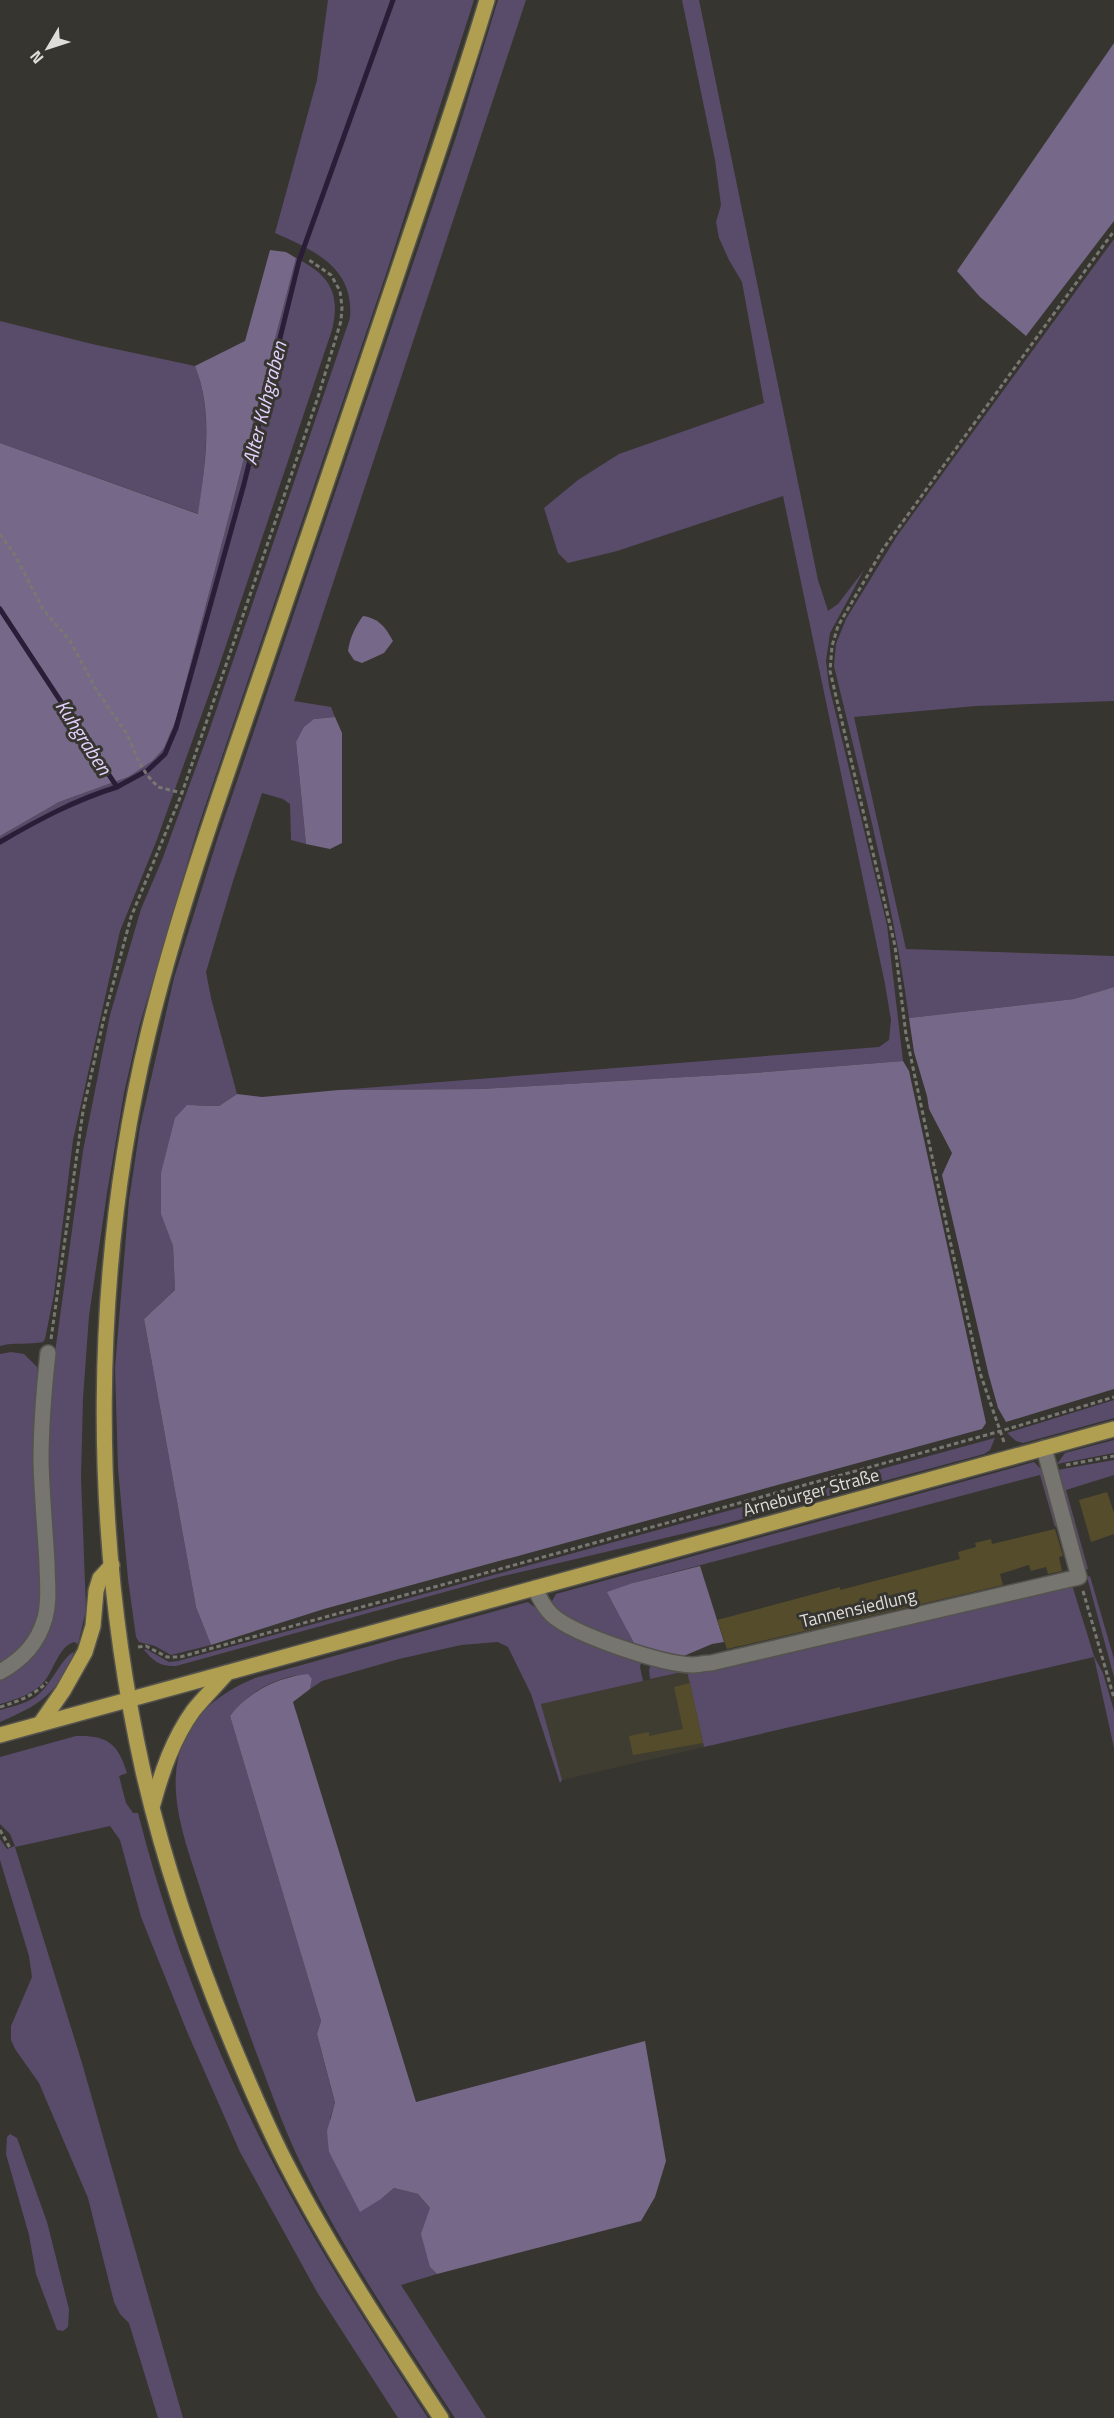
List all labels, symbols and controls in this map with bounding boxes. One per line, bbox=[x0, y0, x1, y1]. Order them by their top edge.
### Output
north arrow bbox=[18, 18, 78, 78]
text: N bbox=[24, 46, 49, 69]
water label: Alter Kuhgraben bbox=[234, 337, 295, 468]
water label: Kuhgraben bbox=[48, 693, 121, 782]
street label: Arneburger Straße bbox=[740, 1461, 882, 1523]
street label: Tannensiedlung bbox=[797, 1582, 919, 1634]

